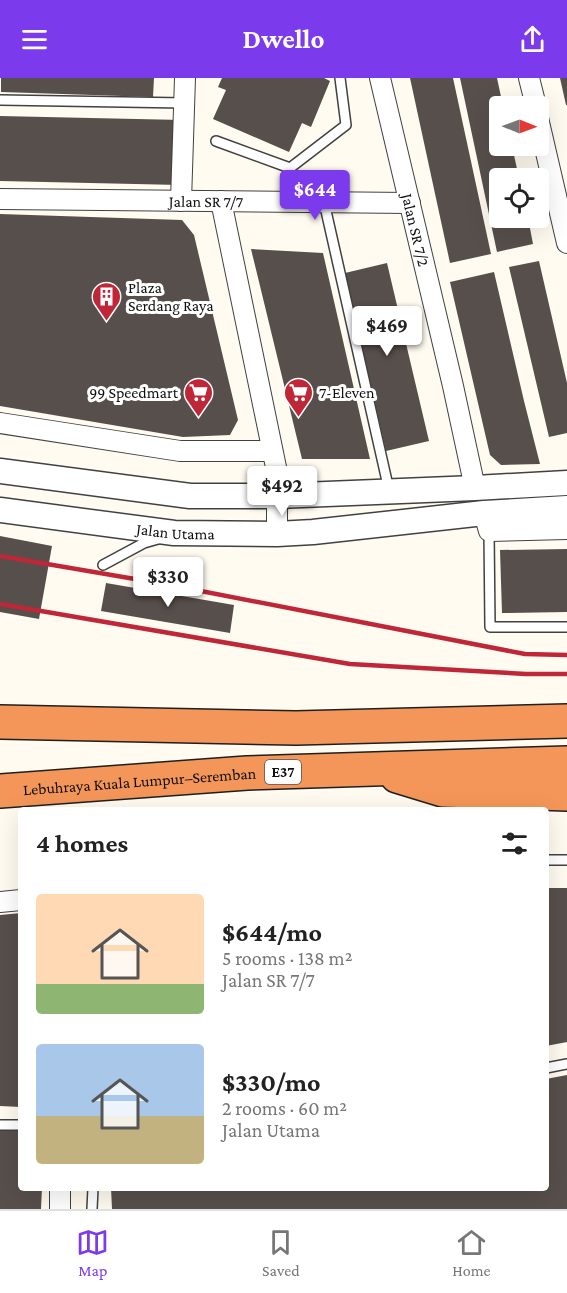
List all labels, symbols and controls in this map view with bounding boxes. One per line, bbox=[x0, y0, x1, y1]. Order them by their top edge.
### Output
icon: menu bbox=[18, 23, 51, 56]
icon: share bbox=[516, 23, 549, 56]
text: Dwello bbox=[243, 24, 324, 54]
north arrow bbox=[489, 96, 549, 156]
map controls bbox=[489, 96, 549, 228]
button: locate bbox=[489, 168, 549, 228]
pin: $644 bbox=[279, 170, 351, 221]
text: $644 bbox=[294, 178, 336, 200]
street label: Jalan SR 7/2 bbox=[397, 190, 432, 268]
street label: Jalan SR 7/7 bbox=[167, 193, 244, 211]
place label: Plaza Serdang Raya bbox=[128, 279, 214, 315]
building icon: Plaza Serdang Raya bbox=[91, 280, 123, 322]
pin: $469 bbox=[351, 306, 423, 357]
text: $469 bbox=[366, 314, 408, 336]
supermarket icon: 99 Speedmart bbox=[183, 376, 215, 418]
supermarket icon: 7-Eleven bbox=[282, 376, 314, 418]
place label: 99 Speedmart bbox=[89, 384, 179, 402]
place label: 7-Eleven bbox=[319, 384, 375, 401]
pin: $492 bbox=[246, 466, 318, 517]
text: $492 bbox=[261, 474, 303, 496]
street label: Jalan Utama bbox=[133, 520, 215, 542]
pin: $330 bbox=[132, 557, 204, 608]
text: $330 bbox=[147, 565, 189, 587]
road number: E37 bbox=[265, 760, 301, 784]
street label: Lebuhraya Kuala Lumpur–Seremban bbox=[23, 765, 257, 798]
icon: filters bbox=[498, 827, 531, 860]
text: 4 homes bbox=[36, 829, 128, 858]
icon: home bbox=[84, 918, 156, 990]
text: $644/mo bbox=[222, 918, 322, 947]
text: 5 rooms · 138 m² bbox=[222, 947, 352, 969]
text: Jalan SR 7/7 bbox=[222, 969, 315, 991]
icon: home bbox=[84, 1068, 156, 1140]
text: $330/mo bbox=[222, 1068, 321, 1097]
text: 2 rooms · 60 m² bbox=[222, 1097, 347, 1119]
text: Jalan Utama bbox=[222, 1119, 320, 1141]
tab: Map bbox=[76, 1226, 109, 1279]
tab: Saved bbox=[262, 1226, 300, 1279]
tab: Home bbox=[452, 1226, 491, 1279]

